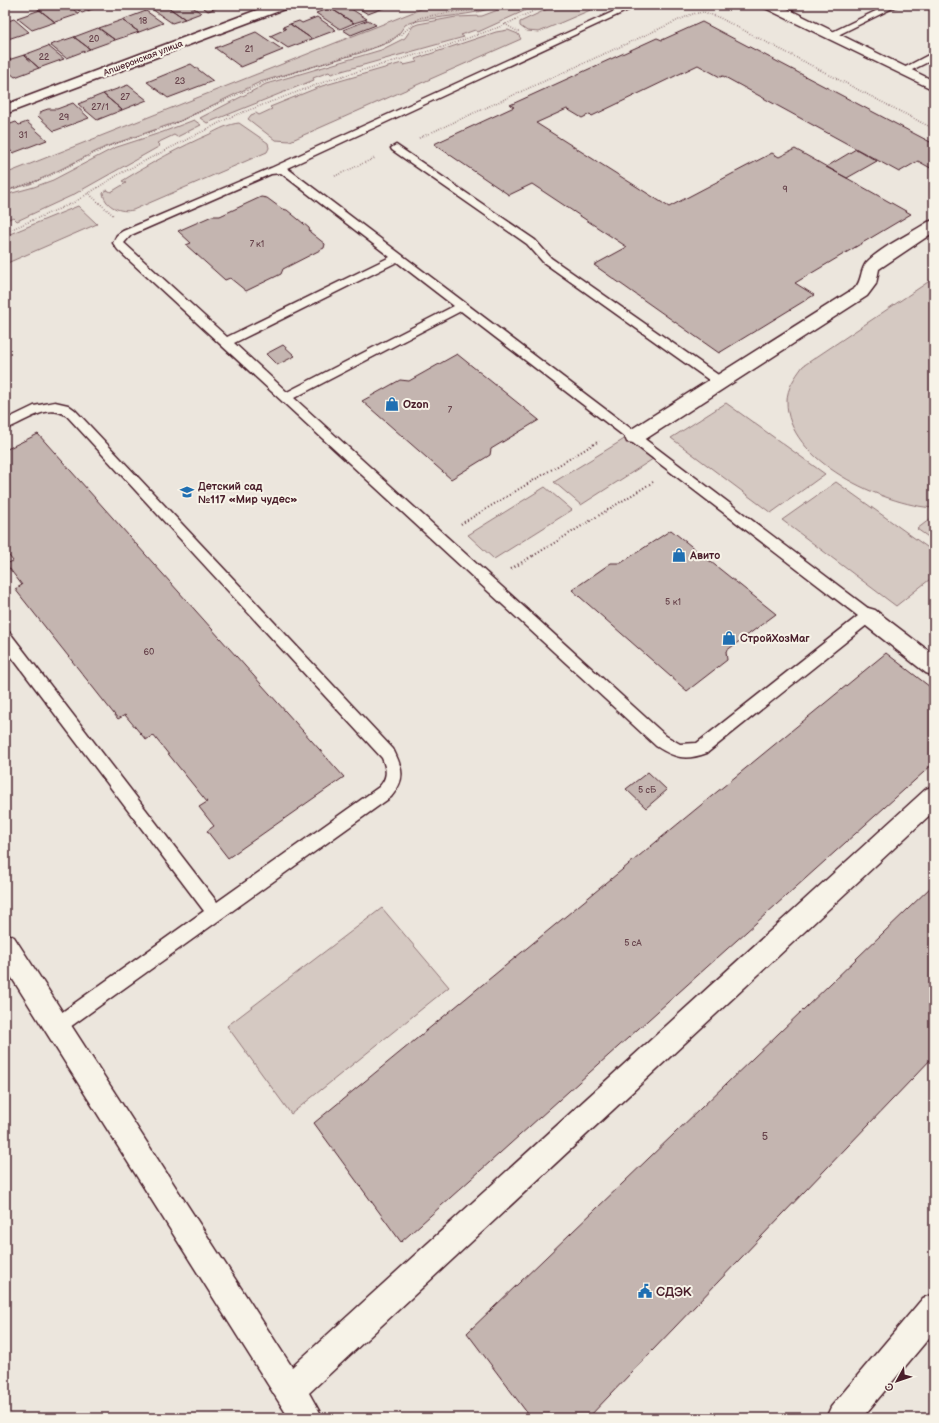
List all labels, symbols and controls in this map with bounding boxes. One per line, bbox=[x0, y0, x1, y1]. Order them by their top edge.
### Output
house number: 18 bbox=[139, 16, 147, 27]
house number: 20 bbox=[89, 34, 99, 45]
street label: Апшеронская улица bbox=[101, 38, 185, 79]
house number: 21 bbox=[245, 44, 253, 55]
house number: 22 bbox=[39, 52, 50, 63]
house number: 23 bbox=[175, 76, 186, 87]
house number: 27 bbox=[120, 92, 130, 103]
house number: 27/1 bbox=[91, 102, 109, 113]
house number: 29 bbox=[59, 112, 69, 123]
house number: 31 bbox=[18, 130, 28, 141]
house number: 9 bbox=[782, 184, 788, 195]
house number: 7 к1 bbox=[250, 239, 264, 250]
shop icon: Ozon bbox=[384, 396, 400, 412]
place label: Ozon bbox=[403, 398, 429, 411]
house number: 7 bbox=[448, 405, 453, 416]
place label: Детский сад №117 «Мир чудес» bbox=[198, 480, 298, 506]
school or university icon: Детский сад №117 «Мир чудес» bbox=[179, 484, 195, 500]
shop icon: Авито bbox=[671, 547, 687, 563]
place label: Авито bbox=[689, 549, 720, 562]
house number: 5 к1 bbox=[665, 597, 681, 608]
shop icon: СтройХозМаг bbox=[721, 630, 737, 646]
place label: СтройХозМаг bbox=[740, 632, 810, 645]
house number: 60 bbox=[144, 647, 154, 658]
house number: 5 сБ bbox=[638, 785, 657, 796]
house number: 5 сА bbox=[624, 938, 642, 949]
house number: 5 bbox=[762, 1130, 768, 1143]
public building icon: СДЭК bbox=[637, 1283, 653, 1299]
place label: СДЭК bbox=[656, 1284, 692, 1300]
north arrow bbox=[877, 1361, 917, 1401]
text: С bbox=[882, 1380, 897, 1394]

